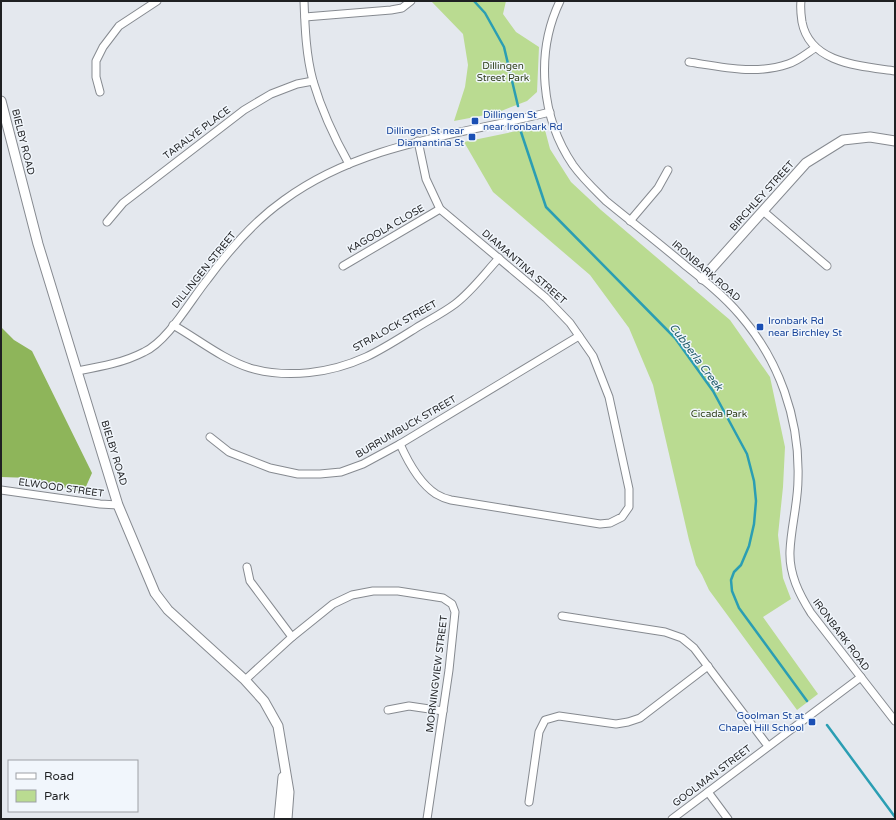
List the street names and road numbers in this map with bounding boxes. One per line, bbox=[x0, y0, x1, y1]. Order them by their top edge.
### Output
street label: TARALYE PLACE bbox=[161, 104, 233, 162]
street label: BIELBY ROAD bbox=[9, 108, 37, 176]
street label: BIRCHLEY STREET bbox=[727, 158, 797, 234]
street label: KAGOOLA CLOSE bbox=[345, 202, 427, 256]
street label: DIAMANTINA STREET bbox=[479, 227, 569, 307]
street label: DILLINGEN STREET bbox=[169, 229, 239, 311]
street label: IRONBARK ROAD bbox=[669, 238, 743, 304]
street label: STRALOCK STREET bbox=[351, 298, 439, 354]
street label: BURRUMBUCK STREET bbox=[353, 393, 459, 461]
street label: BIELBY ROAD bbox=[98, 419, 130, 487]
street label: ELWOOD STREET bbox=[18, 476, 104, 500]
street label: IRONBARK ROAD bbox=[810, 597, 872, 673]
street label: MORNINGVIEW STREET bbox=[424, 615, 450, 733]
street label: GOOLMAN STREET bbox=[670, 743, 754, 809]

